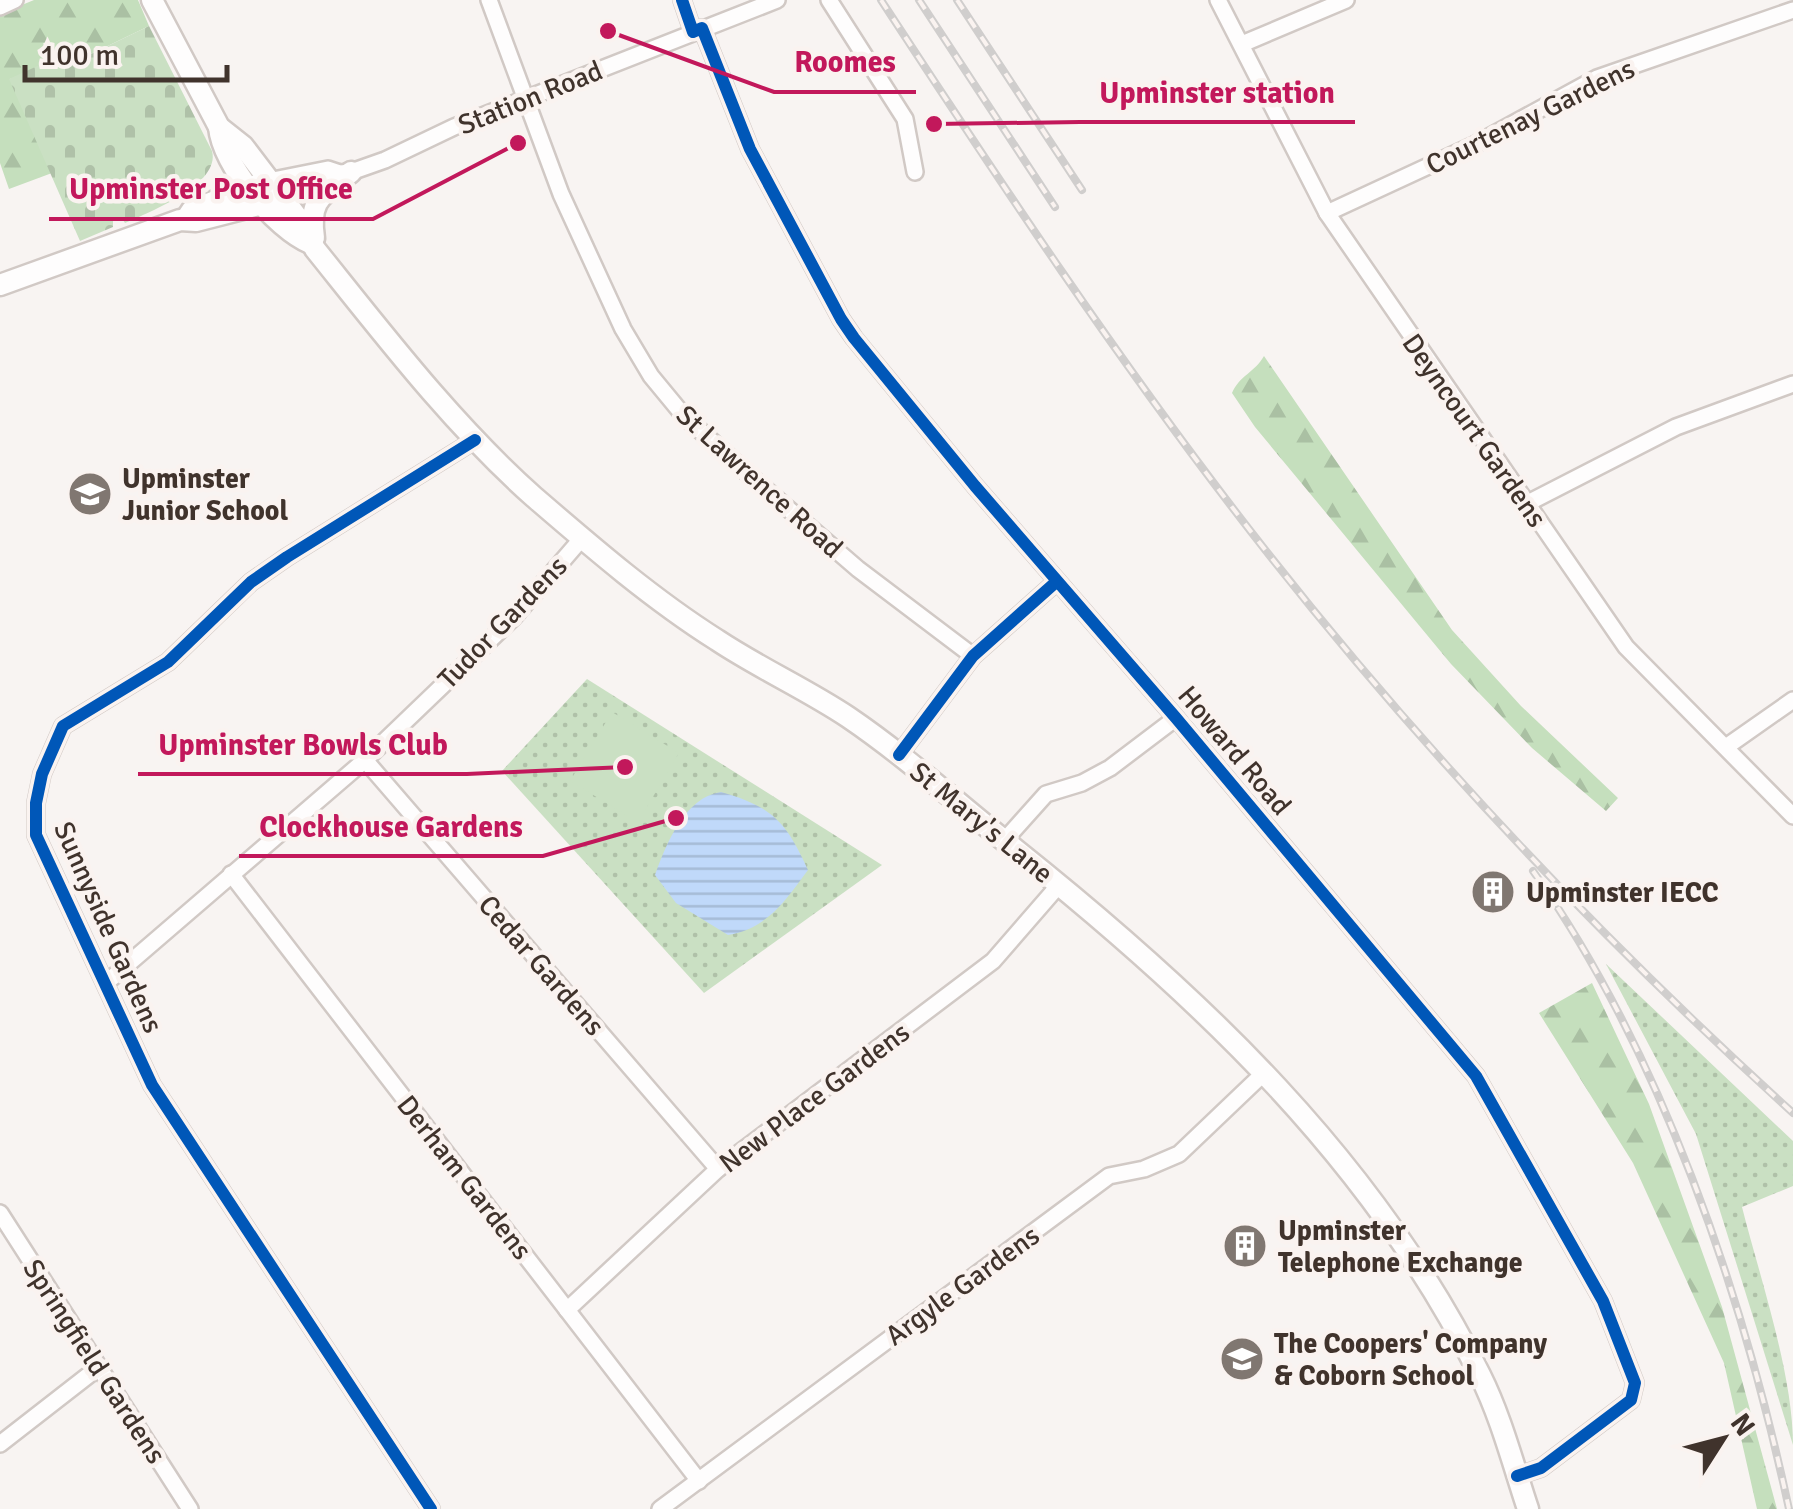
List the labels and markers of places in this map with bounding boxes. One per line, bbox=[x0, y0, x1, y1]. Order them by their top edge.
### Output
callout: Roomes bbox=[774, 32, 916, 92]
callout: Upminster station bbox=[1080, 62, 1355, 122]
callout: Upminster Post Office bbox=[49, 159, 373, 219]
place label: Upminster Junior School bbox=[122, 462, 288, 528]
school or university icon: Upminster Junior School bbox=[67, 471, 113, 517]
callout: Upminster Bowls Club bbox=[138, 714, 467, 774]
callout: Clockhouse Gardens bbox=[239, 796, 543, 856]
building icon: Upminster IECC bbox=[1470, 869, 1516, 915]
place label: Upminster IECC bbox=[1526, 876, 1719, 910]
place label: Upminster Telephone Exchange bbox=[1278, 1214, 1523, 1280]
building icon: Upminster Telephone Exchange bbox=[1222, 1223, 1268, 1269]
place label: The Coopers' Company & Coborn School bbox=[1274, 1327, 1547, 1393]
school or university icon: The Coopers' Company & Coborn School bbox=[1219, 1336, 1265, 1382]

